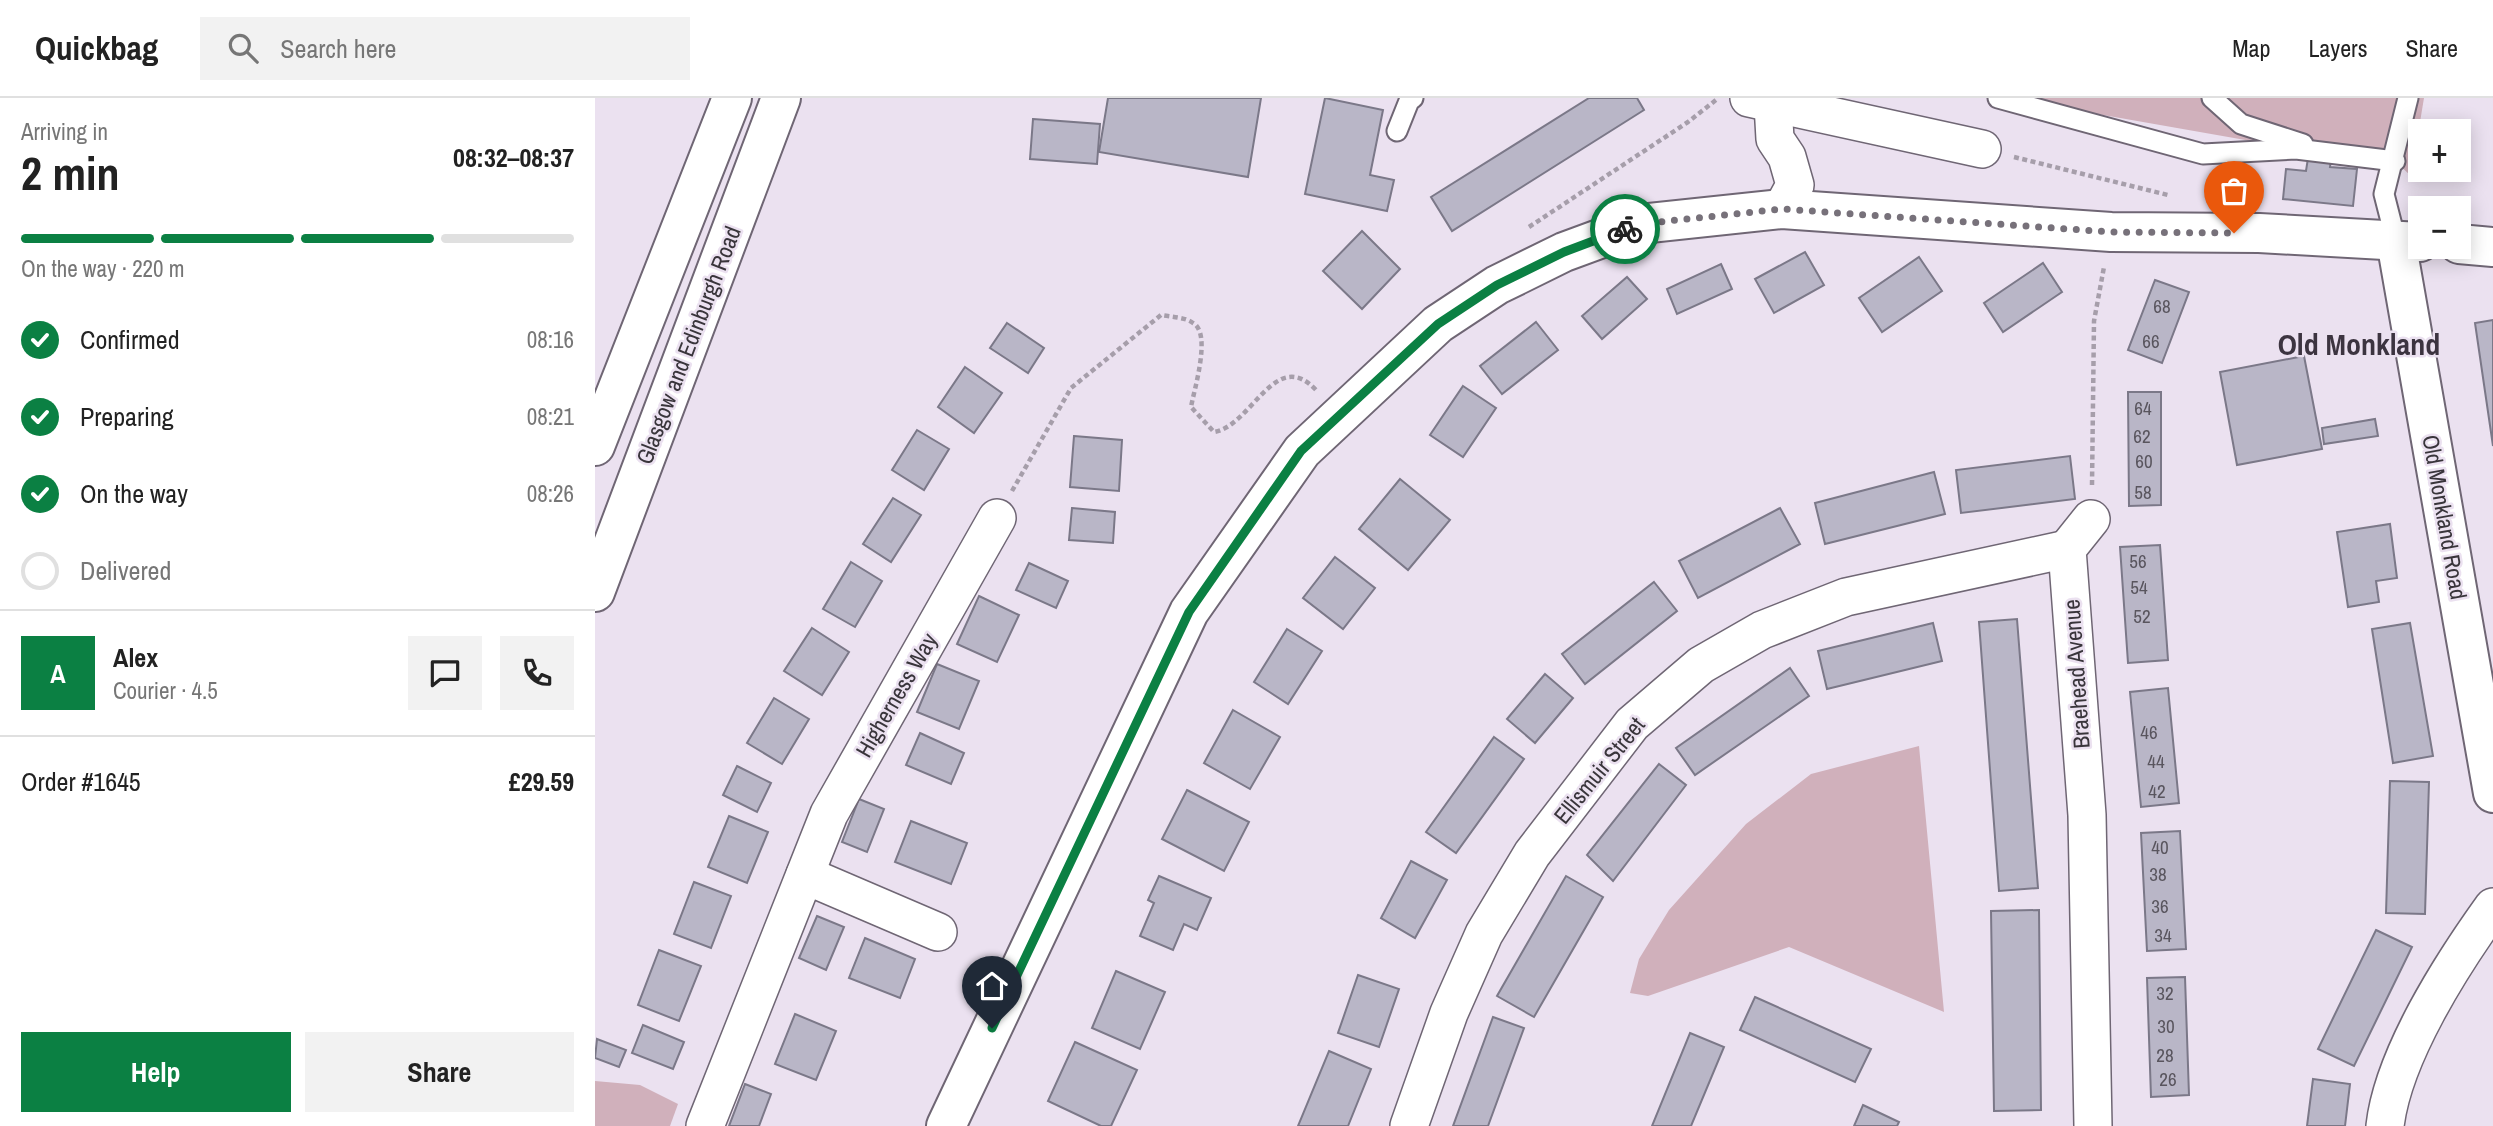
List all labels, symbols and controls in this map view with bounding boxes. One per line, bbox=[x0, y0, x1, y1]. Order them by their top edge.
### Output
search box bbox=[200, 17, 690, 80]
text: Quickbag bbox=[35, 26, 158, 70]
icon: search bbox=[224, 29, 262, 67]
text: Search here bbox=[280, 31, 396, 66]
text: Map bbox=[2232, 32, 2270, 64]
text: Layers bbox=[2308, 32, 2367, 64]
text: Share bbox=[2405, 32, 2458, 64]
text: Arriving in bbox=[21, 116, 108, 147]
map controls bbox=[2408, 119, 2471, 259]
button: + bbox=[2408, 119, 2471, 182]
text: 08:32–08:37 bbox=[453, 140, 574, 175]
text: 2 min bbox=[21, 142, 120, 204]
pin bbox=[2204, 161, 2264, 233]
icon: bag bbox=[2215, 172, 2253, 210]
courier bbox=[1590, 194, 1660, 264]
button: − bbox=[2408, 196, 2471, 259]
icon: bike bbox=[1606, 210, 1644, 248]
street label: Glasgow and Edinburgh Road bbox=[628, 221, 748, 469]
text: On the way · 220 m bbox=[21, 253, 185, 284]
house number: 68 bbox=[2153, 293, 2171, 319]
icon: check bbox=[21, 321, 59, 359]
text: Confirmed bbox=[80, 322, 180, 357]
text: 08:16 bbox=[527, 324, 574, 355]
district label: Old Monkland bbox=[2278, 324, 2440, 364]
house number: 66 bbox=[2142, 328, 2160, 354]
house number: 64 bbox=[2134, 395, 2152, 421]
icon: check bbox=[21, 398, 59, 436]
text: Preparing bbox=[80, 399, 174, 434]
text: 08:21 bbox=[527, 401, 574, 432]
house number: 62 bbox=[2133, 423, 2151, 449]
street label: Old Monkland Road bbox=[2415, 432, 2475, 602]
house number: 60 bbox=[2135, 448, 2153, 474]
icon: check bbox=[21, 475, 59, 513]
text: On the way bbox=[80, 476, 188, 511]
text: 08:26 bbox=[527, 478, 574, 509]
house number: 58 bbox=[2134, 479, 2152, 505]
house number: 56 bbox=[2129, 548, 2147, 574]
text: Delivered bbox=[80, 553, 171, 588]
house number: 54 bbox=[2130, 574, 2148, 600]
street label: Braehead Avenue bbox=[2055, 598, 2097, 750]
house number: 52 bbox=[2133, 603, 2151, 629]
street label: Higherness Way bbox=[848, 627, 944, 763]
button: chat bbox=[408, 636, 482, 710]
button: phone bbox=[500, 636, 574, 710]
text: Alex bbox=[113, 640, 158, 675]
text: A bbox=[50, 656, 66, 691]
text: Courier · 4.5 bbox=[113, 675, 218, 706]
street label: Ellismuir Street bbox=[1546, 710, 1652, 830]
house number: 46 bbox=[2140, 719, 2158, 745]
house number: 44 bbox=[2147, 748, 2165, 774]
text: Order #1645 bbox=[21, 764, 141, 799]
text: £29.59 bbox=[509, 764, 574, 799]
house number: 42 bbox=[2148, 778, 2166, 804]
house number: 40 bbox=[2151, 834, 2169, 860]
house number: 38 bbox=[2149, 861, 2167, 887]
house number: 36 bbox=[2151, 893, 2169, 919]
house number: 34 bbox=[2154, 922, 2172, 948]
pin bbox=[962, 956, 1022, 1028]
icon: home bbox=[973, 967, 1011, 1005]
house number: 32 bbox=[2156, 980, 2174, 1006]
house number: 30 bbox=[2157, 1013, 2175, 1039]
button: Help bbox=[21, 1032, 291, 1112]
button: Share bbox=[305, 1032, 574, 1112]
house number: 28 bbox=[2156, 1042, 2174, 1068]
house number: 26 bbox=[2159, 1066, 2177, 1092]

